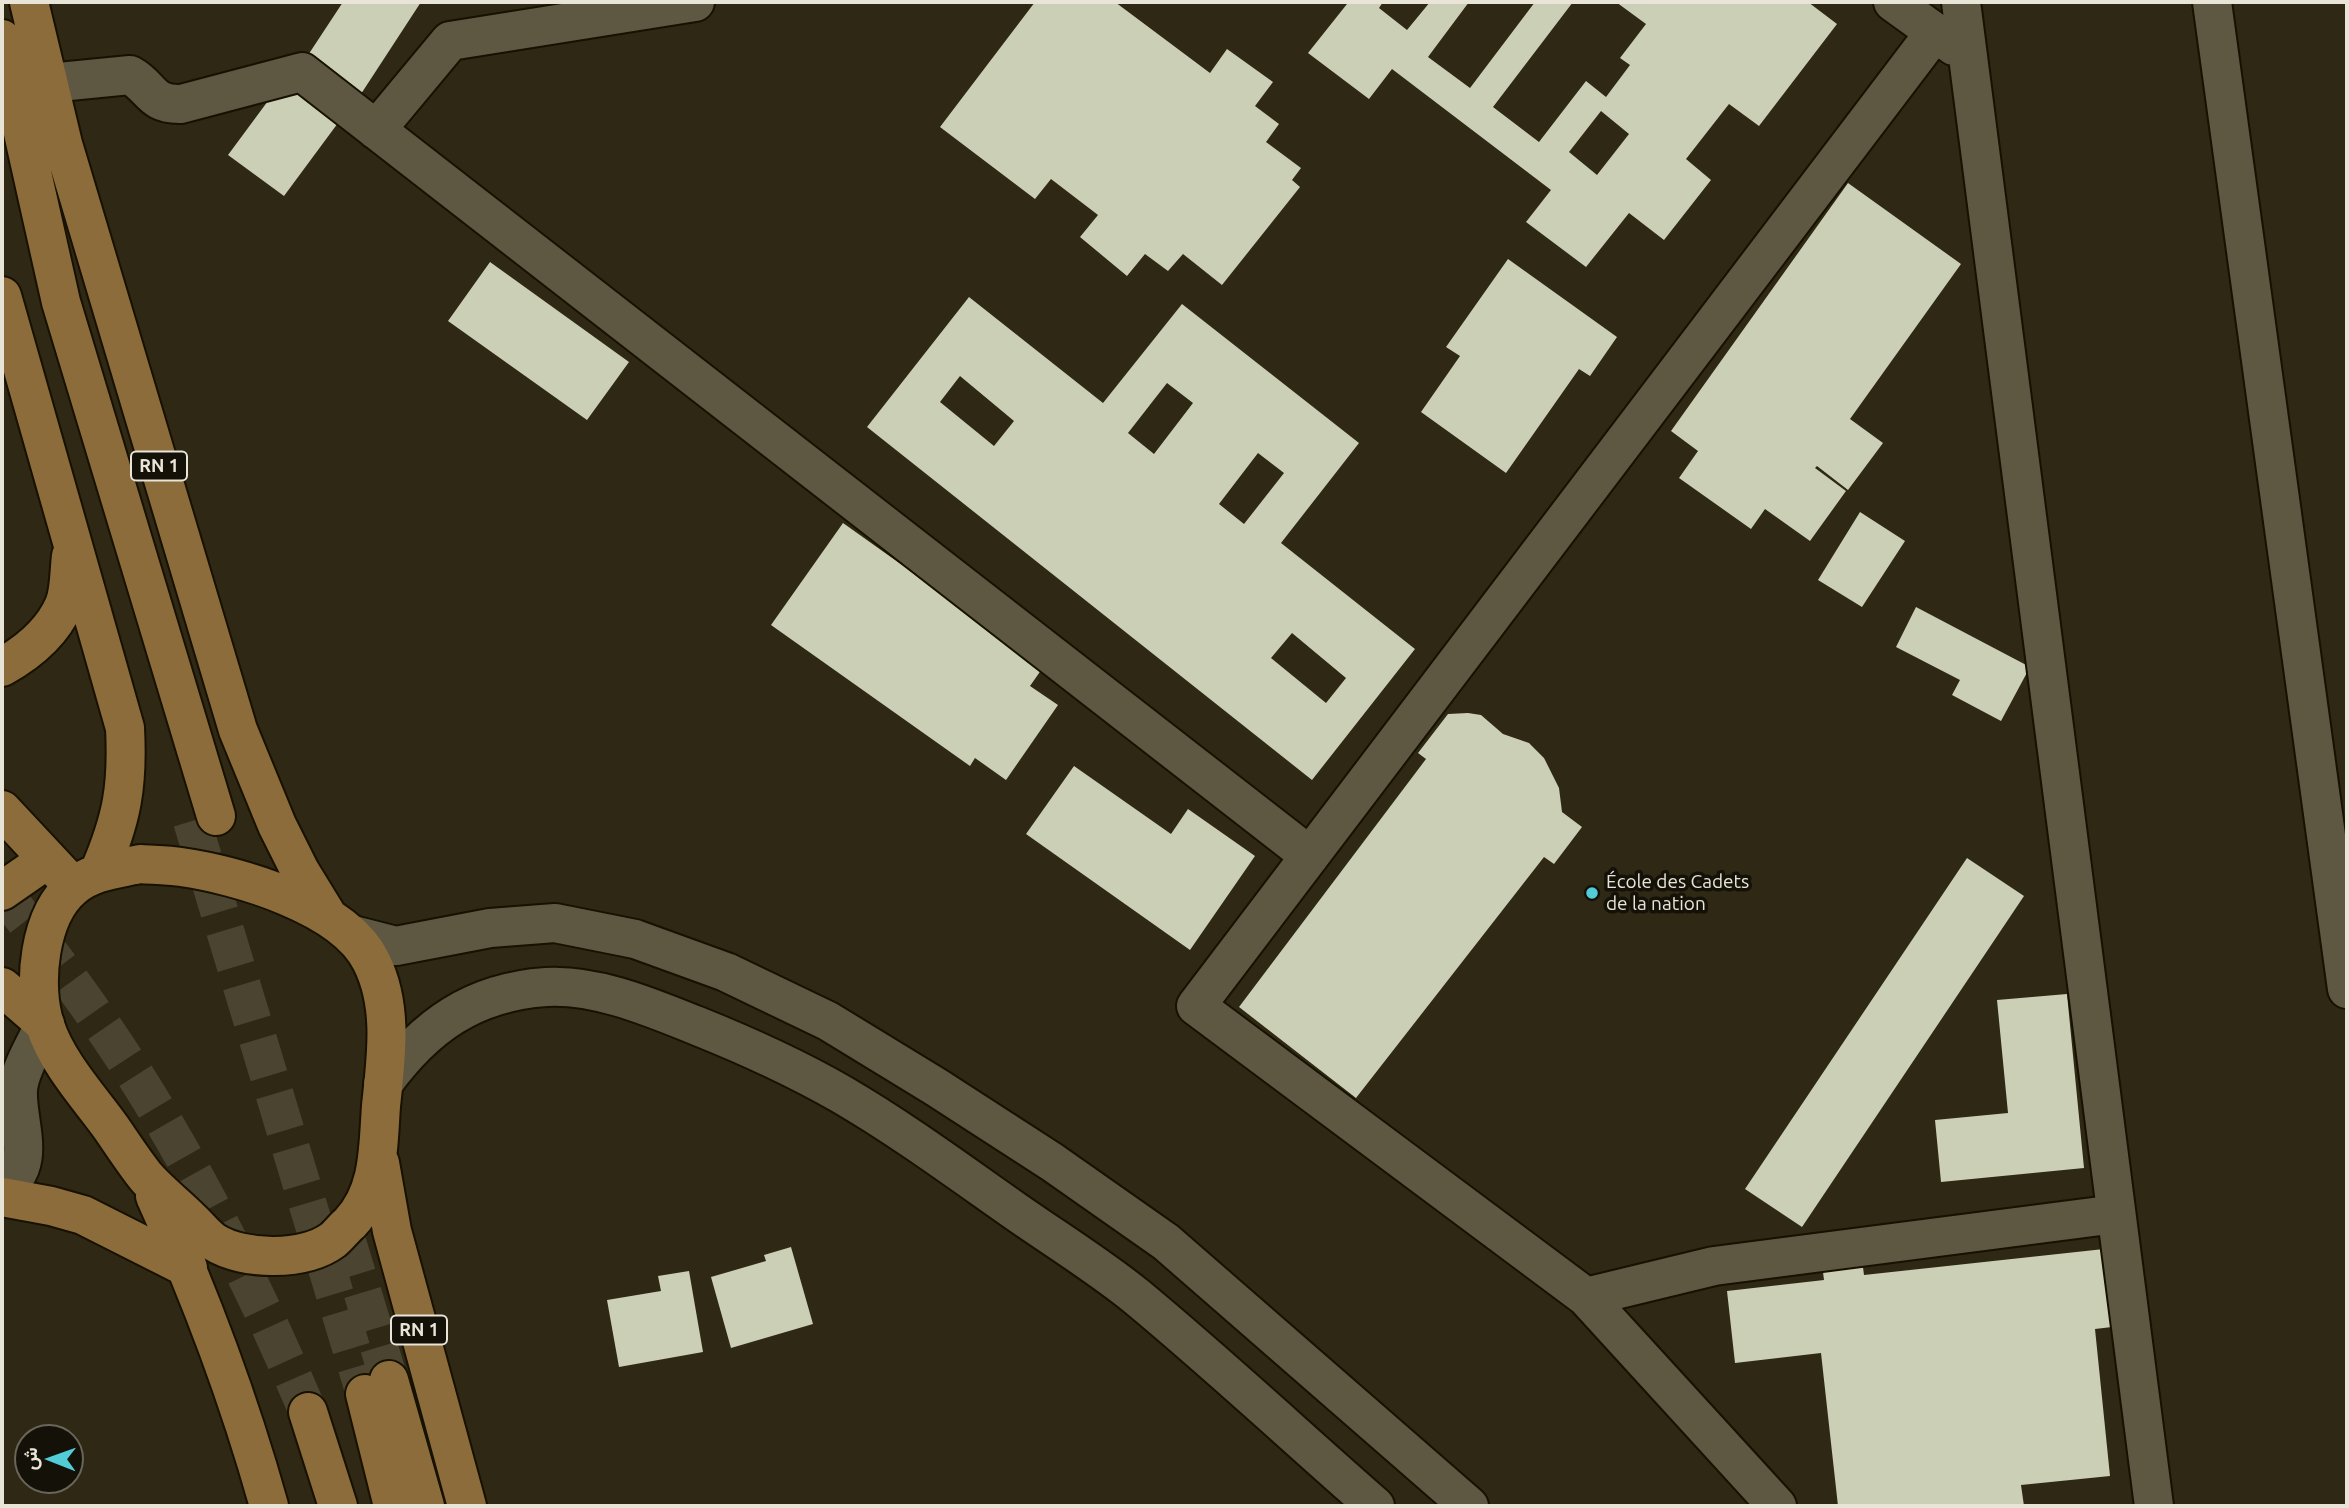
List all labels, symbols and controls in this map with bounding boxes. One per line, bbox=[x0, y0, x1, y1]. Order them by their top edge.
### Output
road number: RN 1 bbox=[131, 452, 187, 480]
place label: École des Cadets de la nation bbox=[1606, 871, 1749, 915]
marker: École des Cadets de la nation bbox=[1584, 885, 1600, 901]
road number: RN 1 bbox=[391, 1316, 447, 1344]
north arrow bbox=[14, 1424, 84, 1494]
text: ش bbox=[19, 1447, 41, 1470]

